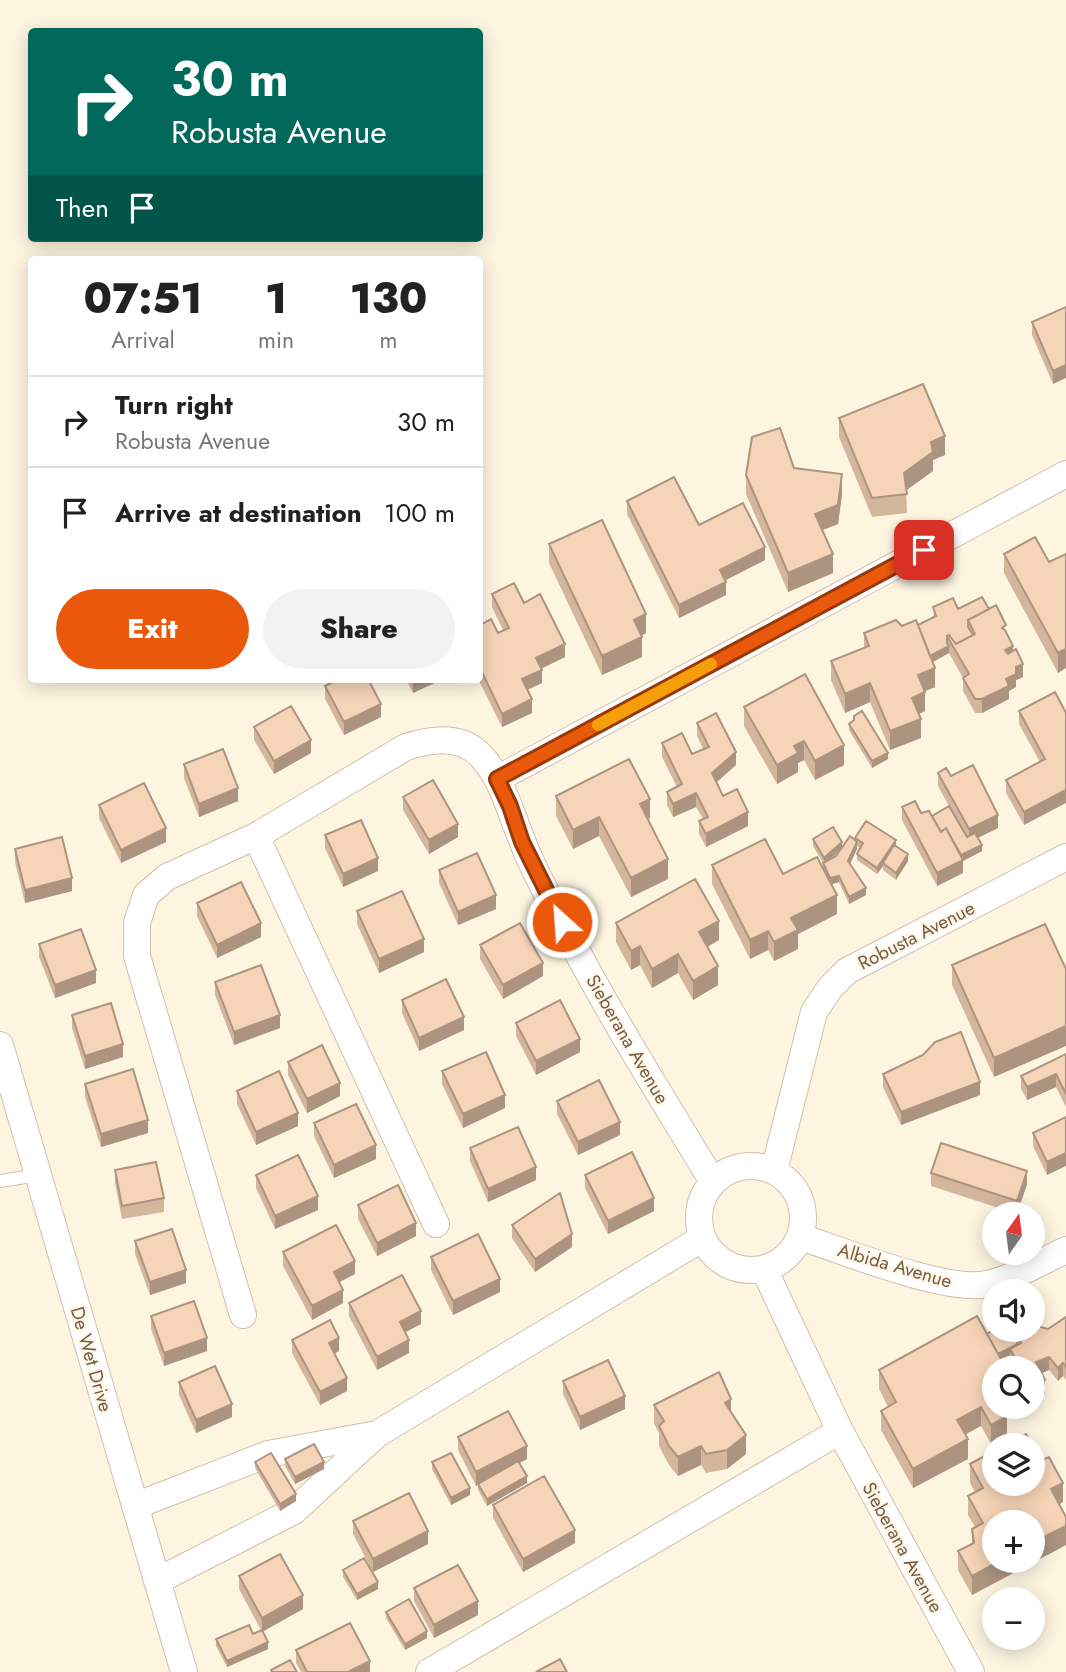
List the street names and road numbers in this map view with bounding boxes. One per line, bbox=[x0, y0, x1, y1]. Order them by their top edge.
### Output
street label: Robusta Avenue bbox=[853, 894, 980, 977]
street label: Sieberana Avenue bbox=[580, 970, 676, 1109]
street label: Albida Avenue bbox=[835, 1236, 955, 1295]
street label: De Wet Drive bbox=[64, 1304, 119, 1415]
street label: Sieberana Avenue bbox=[856, 1477, 950, 1618]

